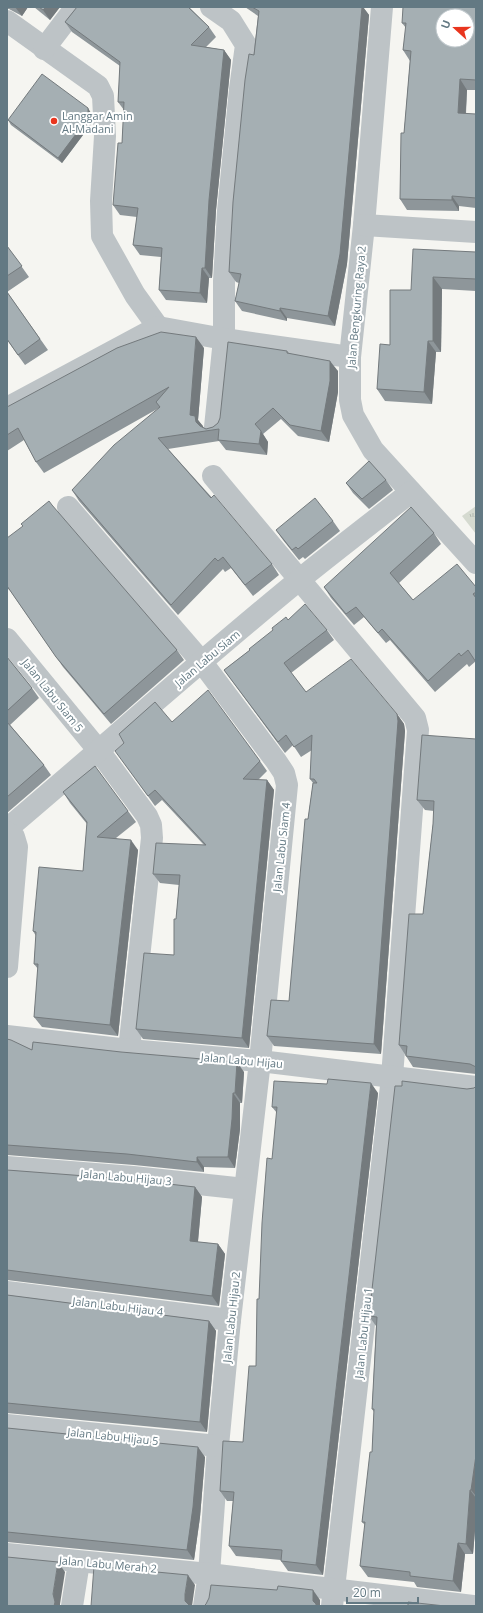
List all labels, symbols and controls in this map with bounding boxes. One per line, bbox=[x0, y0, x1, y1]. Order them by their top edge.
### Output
north arrow bbox=[435, 8, 475, 48]
text: U bbox=[437, 18, 454, 31]
place label: Langgar Amin Al-Madani bbox=[62, 108, 133, 136]
marker: Langgar Amin Al-Madani bbox=[49, 116, 59, 126]
street label: Jalan Bengkuring Raya 2 bbox=[343, 245, 369, 370]
street label: Jalan Labu Siam bbox=[170, 626, 243, 690]
street label: Jalan Labu Siam 5 bbox=[18, 655, 87, 735]
street label: Jalan Labu Siam 4 bbox=[269, 801, 293, 894]
street label: Jalan Labu Hijau bbox=[199, 1049, 284, 1071]
street label: Jalan Labu Hijau 3 bbox=[79, 1165, 172, 1188]
street label: Jalan Labu Hijau 2 bbox=[219, 1271, 243, 1364]
street label: Jalan Labu Hijau 1 bbox=[351, 1287, 375, 1380]
street label: Jalan Labu Hijau 4 bbox=[71, 1293, 165, 1319]
street label: Jalan Labu Hijau 5 bbox=[66, 1424, 159, 1448]
street label: Jalan Labu Merah 2 bbox=[57, 1552, 158, 1576]
scale bar bbox=[347, 1579, 418, 1605]
text: 20 m bbox=[353, 1584, 381, 1601]

